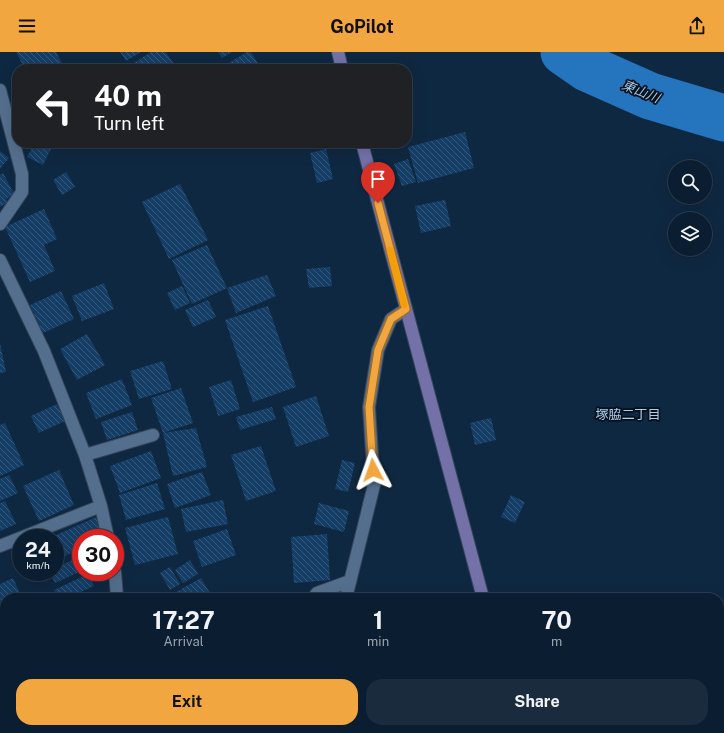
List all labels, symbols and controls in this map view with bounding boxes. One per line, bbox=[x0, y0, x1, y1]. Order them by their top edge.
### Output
icon: menu bbox=[16, 15, 38, 37]
icon: share bbox=[686, 15, 708, 37]
text: GoPilot bbox=[330, 16, 394, 37]
water label: 東山川 bbox=[620, 77, 664, 106]
text: 40 m bbox=[94, 79, 162, 112]
icon: left bbox=[28, 80, 80, 132]
text: Turn left bbox=[94, 113, 164, 134]
map controls bbox=[668, 160, 712, 256]
button: search bbox=[668, 160, 712, 204]
pin bbox=[361, 162, 395, 203]
icon: arrive bbox=[367, 168, 389, 190]
button: layers bbox=[668, 212, 712, 256]
district label: 塚脇二丁目 bbox=[595, 407, 661, 422]
position arrow bbox=[352, 449, 394, 491]
speed limit sign: 30 bbox=[72, 529, 124, 581]
text: 24 bbox=[25, 538, 51, 562]
text: km/h bbox=[26, 559, 50, 571]
text: 17:27 bbox=[152, 606, 215, 634]
text: 1 bbox=[373, 606, 383, 634]
text: 70 bbox=[541, 606, 572, 634]
text: Arrival bbox=[163, 634, 204, 649]
text: min bbox=[367, 634, 389, 649]
text: m bbox=[551, 634, 562, 649]
button: Exit bbox=[16, 679, 358, 725]
button: Share bbox=[366, 679, 708, 725]

